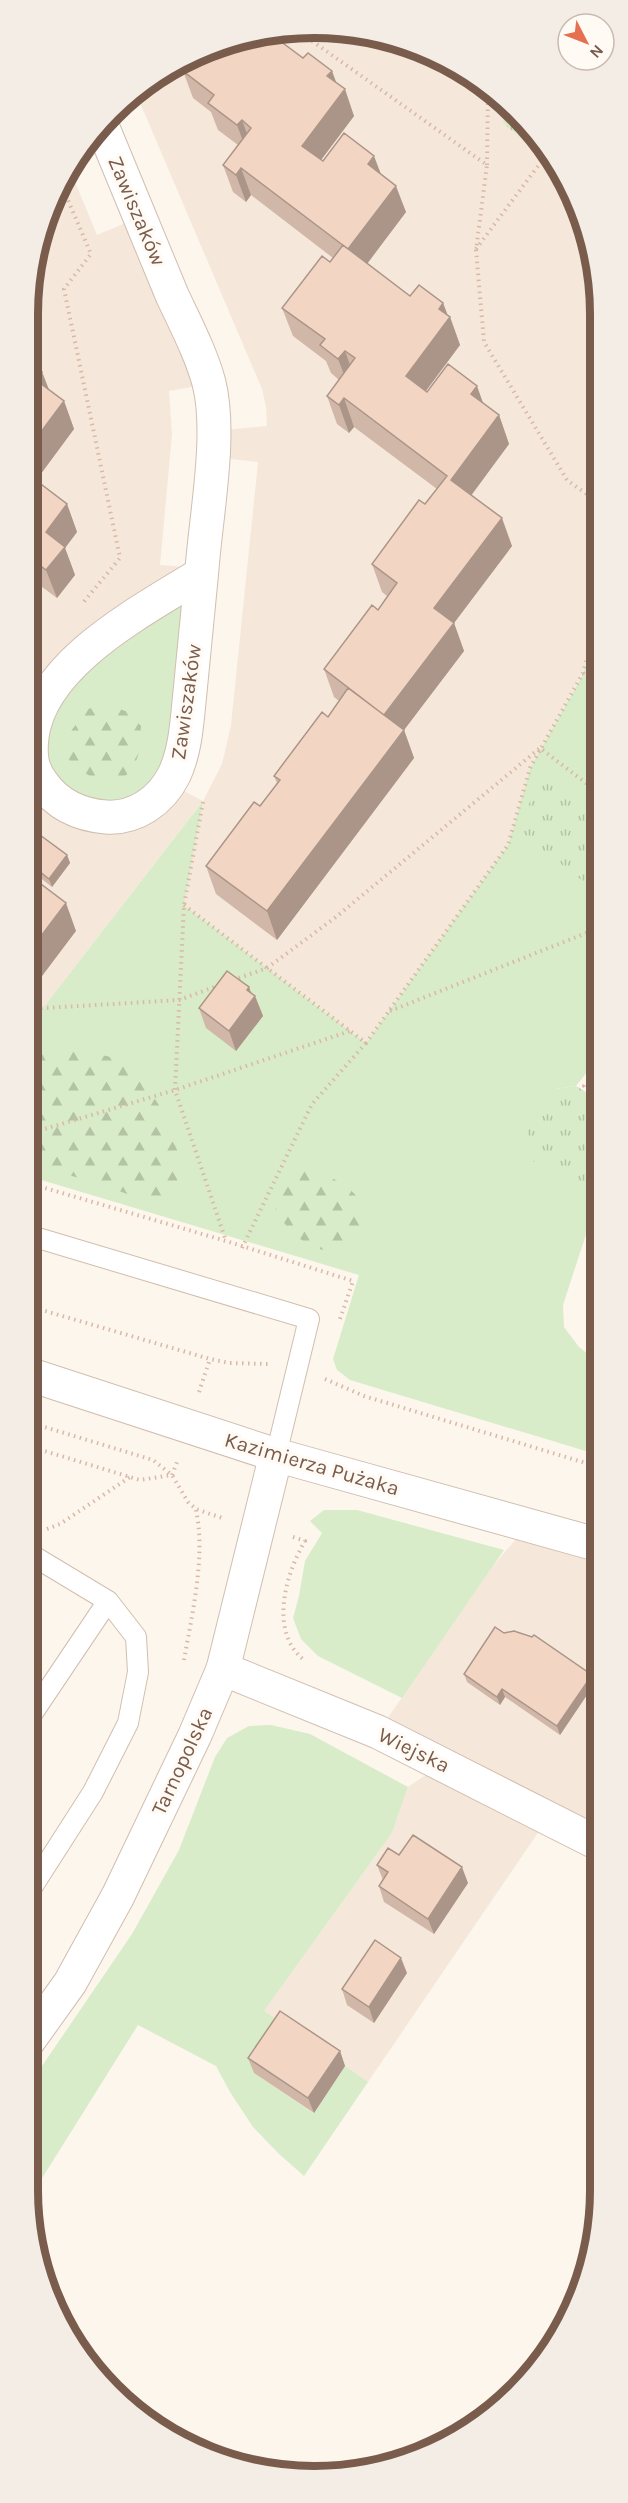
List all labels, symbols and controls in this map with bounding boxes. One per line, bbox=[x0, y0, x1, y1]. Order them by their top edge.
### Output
north arrow bbox=[556, 12, 616, 72]
text: N bbox=[586, 41, 608, 62]
street label: Zawiszaków bbox=[103, 153, 171, 269]
street label: Zawiszaków bbox=[166, 643, 206, 761]
street label: Kazimierza Pużaka bbox=[222, 1428, 402, 1500]
street label: Tarnopolska bbox=[147, 1703, 217, 1819]
street label: Wiejska bbox=[374, 1722, 454, 1778]

